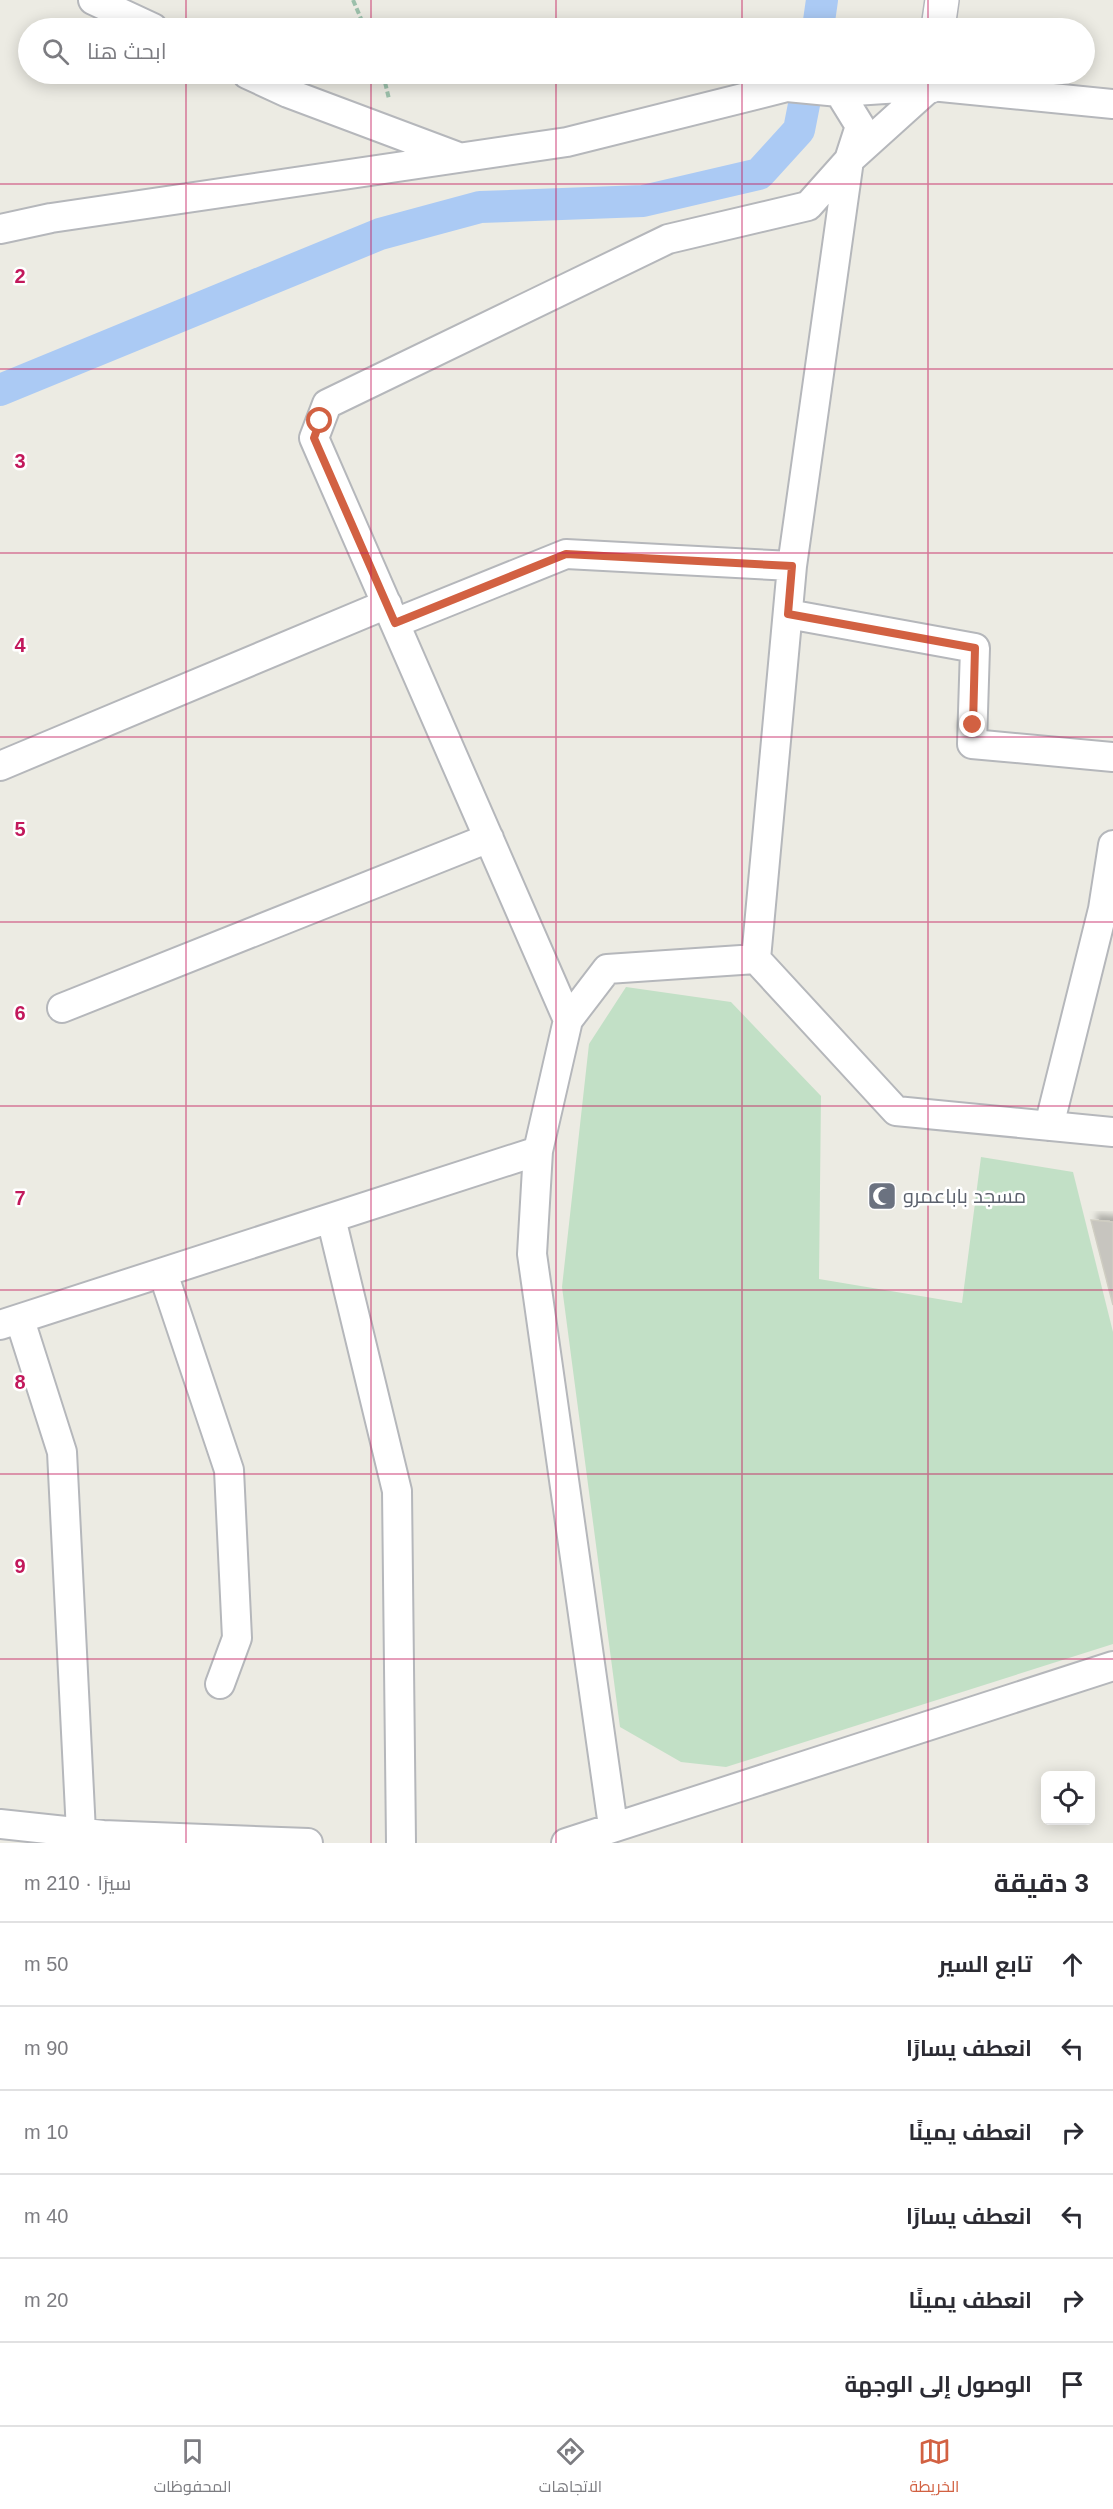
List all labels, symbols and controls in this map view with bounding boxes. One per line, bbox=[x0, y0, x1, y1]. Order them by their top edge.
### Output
search box bbox=[18, 18, 1095, 84]
icon: search bbox=[39, 35, 72, 68]
text: ابحث هنا bbox=[87, 39, 167, 64]
text: 2 bbox=[14, 265, 26, 287]
route start bbox=[306, 407, 332, 433]
text: 3 bbox=[14, 450, 26, 472]
text: 4 bbox=[14, 634, 26, 656]
route end bbox=[959, 711, 985, 737]
text: 5 bbox=[14, 818, 26, 840]
text: 6 bbox=[14, 1002, 26, 1024]
mosque icon: مسجد باباعمرو bbox=[866, 1180, 898, 1212]
place label: مسجد باباعمرو bbox=[903, 1185, 1026, 1208]
text: 7 bbox=[14, 1187, 26, 1209]
text: 8 bbox=[14, 1371, 26, 1393]
text: 9 bbox=[14, 1555, 26, 1577]
map controls bbox=[1041, 1771, 1095, 1825]
button: locate bbox=[1041, 1771, 1095, 1825]
text: 3 دقيقة bbox=[994, 1868, 1089, 1898]
text: سيرًا · 210 m bbox=[24, 1872, 131, 1894]
icon: ahead bbox=[1056, 1948, 1089, 1981]
text: تابع السير bbox=[938, 1952, 1032, 1977]
text: 50 m bbox=[24, 1953, 68, 1975]
icon: left bbox=[1056, 2032, 1089, 2065]
text: انعطف يسارًا bbox=[906, 2036, 1032, 2061]
text: 90 m bbox=[24, 2037, 68, 2059]
icon: right bbox=[1056, 2116, 1089, 2149]
text: انعطف يمينًا bbox=[909, 2120, 1032, 2145]
text: 10 m bbox=[24, 2121, 68, 2143]
icon: left bbox=[1056, 2200, 1089, 2233]
text: انعطف يسارًا bbox=[906, 2204, 1032, 2229]
text: 40 m bbox=[24, 2205, 68, 2227]
icon: right bbox=[1056, 2284, 1089, 2317]
text: انعطف يمينًا bbox=[909, 2288, 1032, 2313]
text: 20 m bbox=[24, 2289, 68, 2311]
icon: arrive bbox=[1056, 2368, 1089, 2401]
text: الوصول إلى الوجهة bbox=[845, 2372, 1032, 2397]
tab: المحفوظات bbox=[154, 2435, 232, 2501]
tab: الاتجاهات bbox=[539, 2435, 602, 2501]
tab: الخريطة bbox=[909, 2435, 959, 2501]

